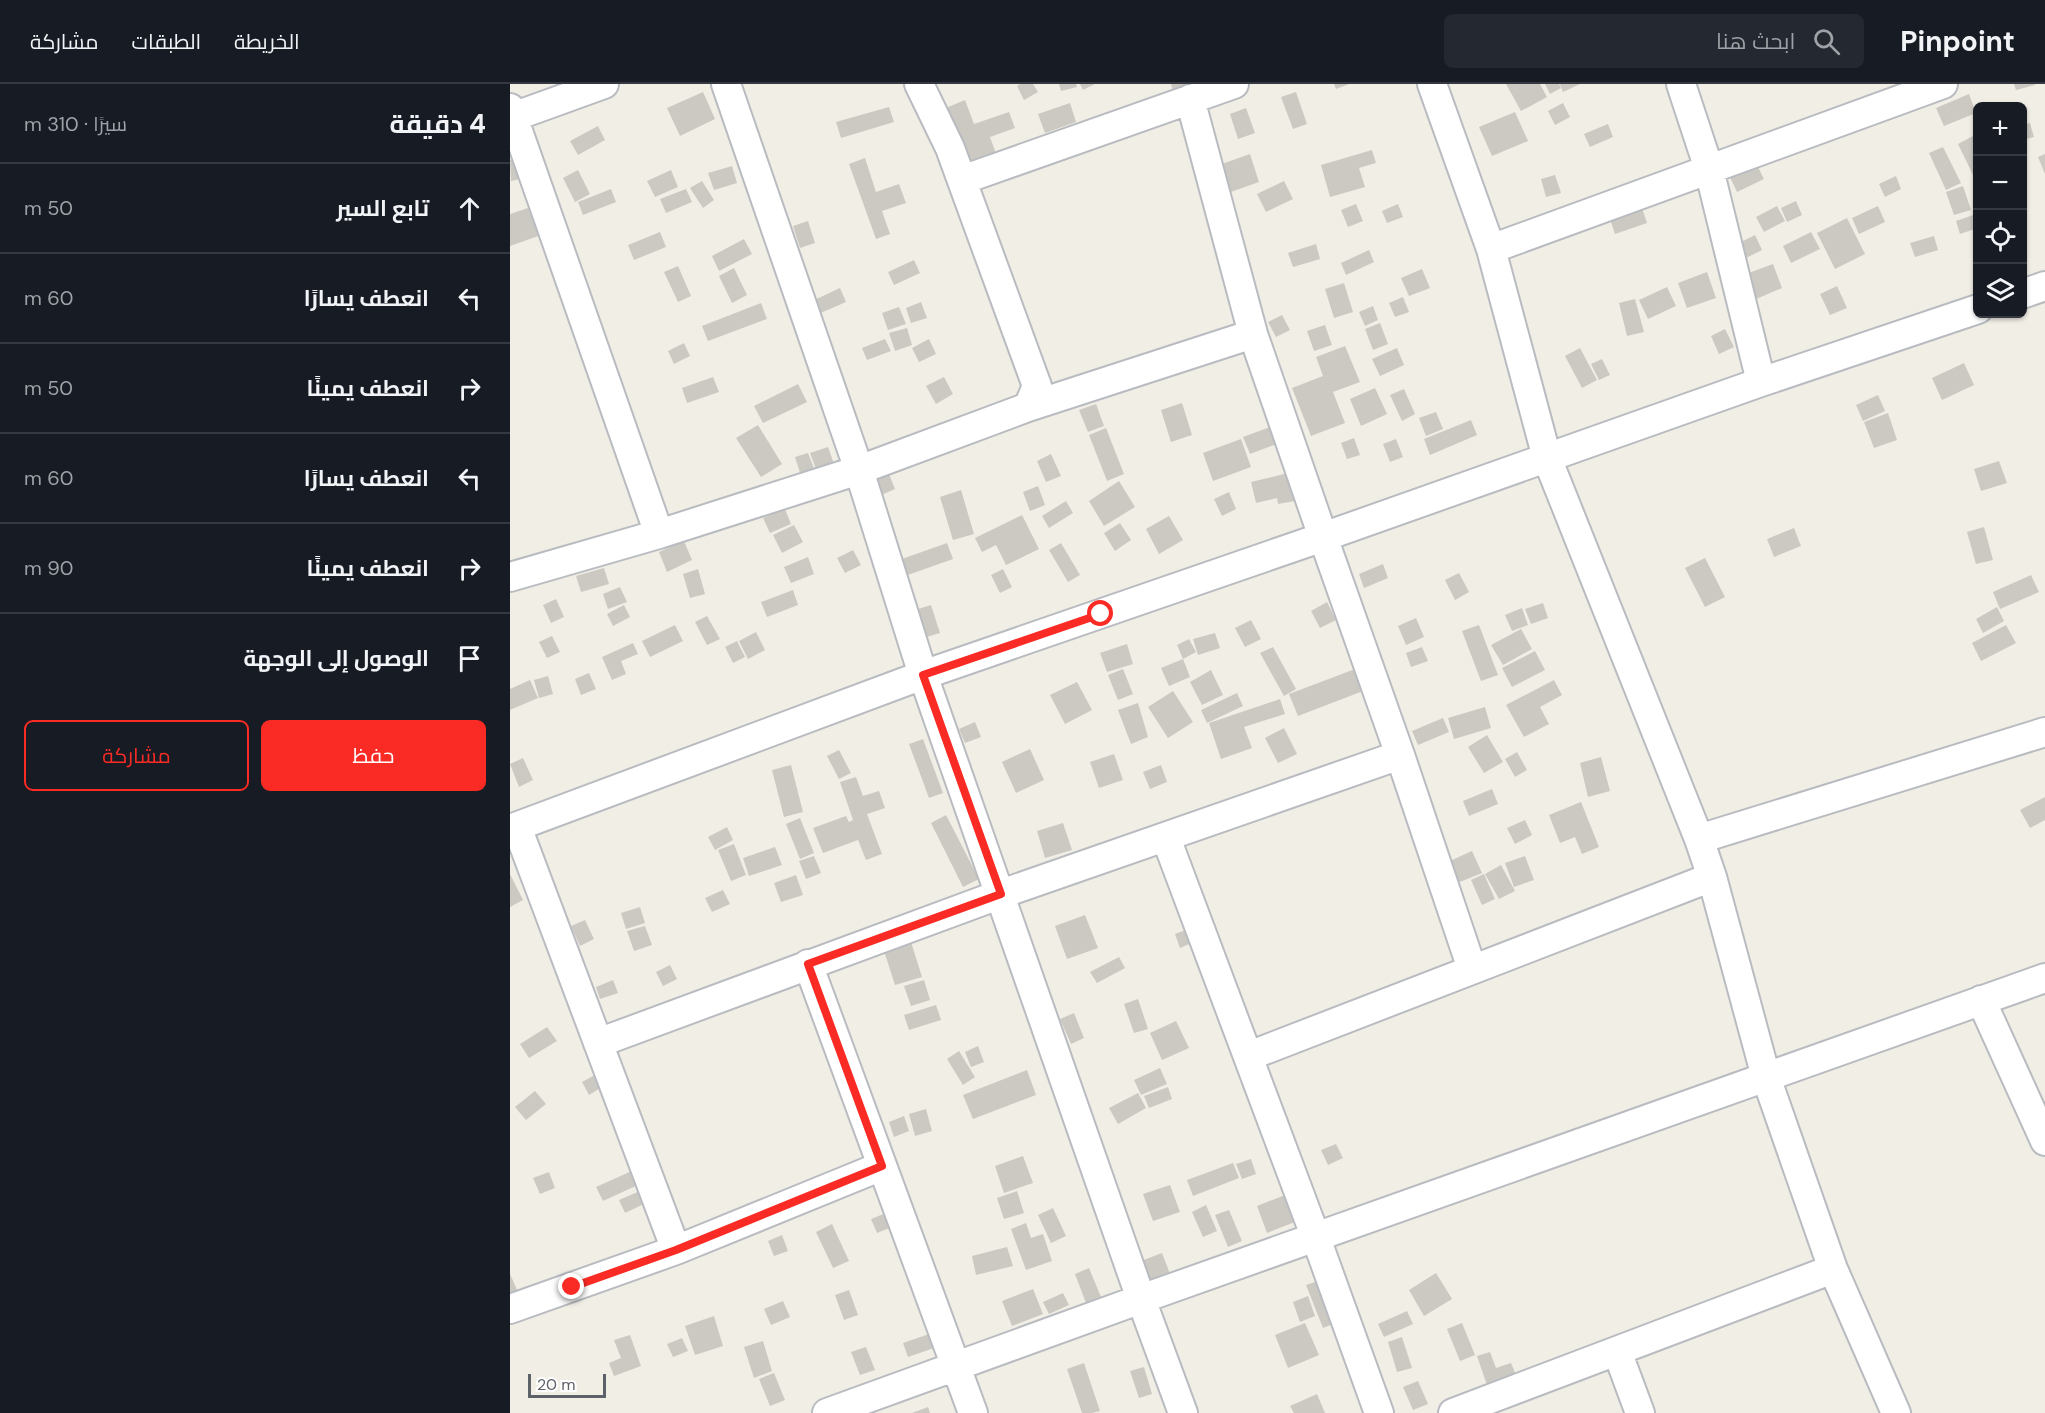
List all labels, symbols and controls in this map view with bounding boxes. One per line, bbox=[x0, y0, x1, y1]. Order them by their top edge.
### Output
search box bbox=[1444, 14, 1864, 68]
text: Pinpoint bbox=[1900, 23, 2015, 60]
icon: search bbox=[1810, 25, 1843, 58]
text: ابحث هنا bbox=[1716, 27, 1795, 56]
text: مشاركة bbox=[30, 28, 99, 56]
text: الطبقات bbox=[132, 28, 201, 56]
text: الخريطة bbox=[234, 28, 300, 56]
map controls bbox=[1973, 102, 2027, 318]
button: + bbox=[1973, 102, 2027, 156]
text: 4 دقيقة bbox=[389, 107, 486, 141]
text: سيرًا · 310 m bbox=[24, 111, 127, 137]
button: − bbox=[1973, 156, 2027, 210]
icon: ahead bbox=[453, 192, 486, 225]
text: تابع السير bbox=[336, 194, 429, 223]
text: 50 m bbox=[24, 195, 73, 221]
button: locate bbox=[1973, 210, 2027, 264]
button: layers bbox=[1973, 264, 2027, 318]
icon: left bbox=[453, 282, 486, 315]
text: انعطف يسارًا bbox=[304, 284, 429, 313]
text: 60 m bbox=[24, 285, 73, 311]
icon: right bbox=[453, 372, 486, 405]
text: انعطف يمينًا bbox=[307, 374, 429, 403]
text: 50 m bbox=[24, 375, 73, 401]
icon: left bbox=[453, 462, 486, 495]
text: انعطف يسارًا bbox=[304, 464, 429, 493]
text: 60 m bbox=[24, 465, 73, 491]
icon: right bbox=[453, 552, 486, 585]
text: انعطف يمينًا bbox=[307, 554, 429, 583]
text: 90 m bbox=[24, 555, 73, 581]
route start bbox=[1087, 600, 1113, 626]
icon: arrive bbox=[453, 642, 486, 675]
text: الوصول إلى الوجهة bbox=[243, 644, 429, 673]
button: مشاركة bbox=[24, 720, 249, 791]
button: حفظ bbox=[261, 720, 486, 791]
route end bbox=[558, 1273, 584, 1299]
scale bar bbox=[528, 1371, 606, 1398]
text: 20 m bbox=[537, 1374, 576, 1395]

